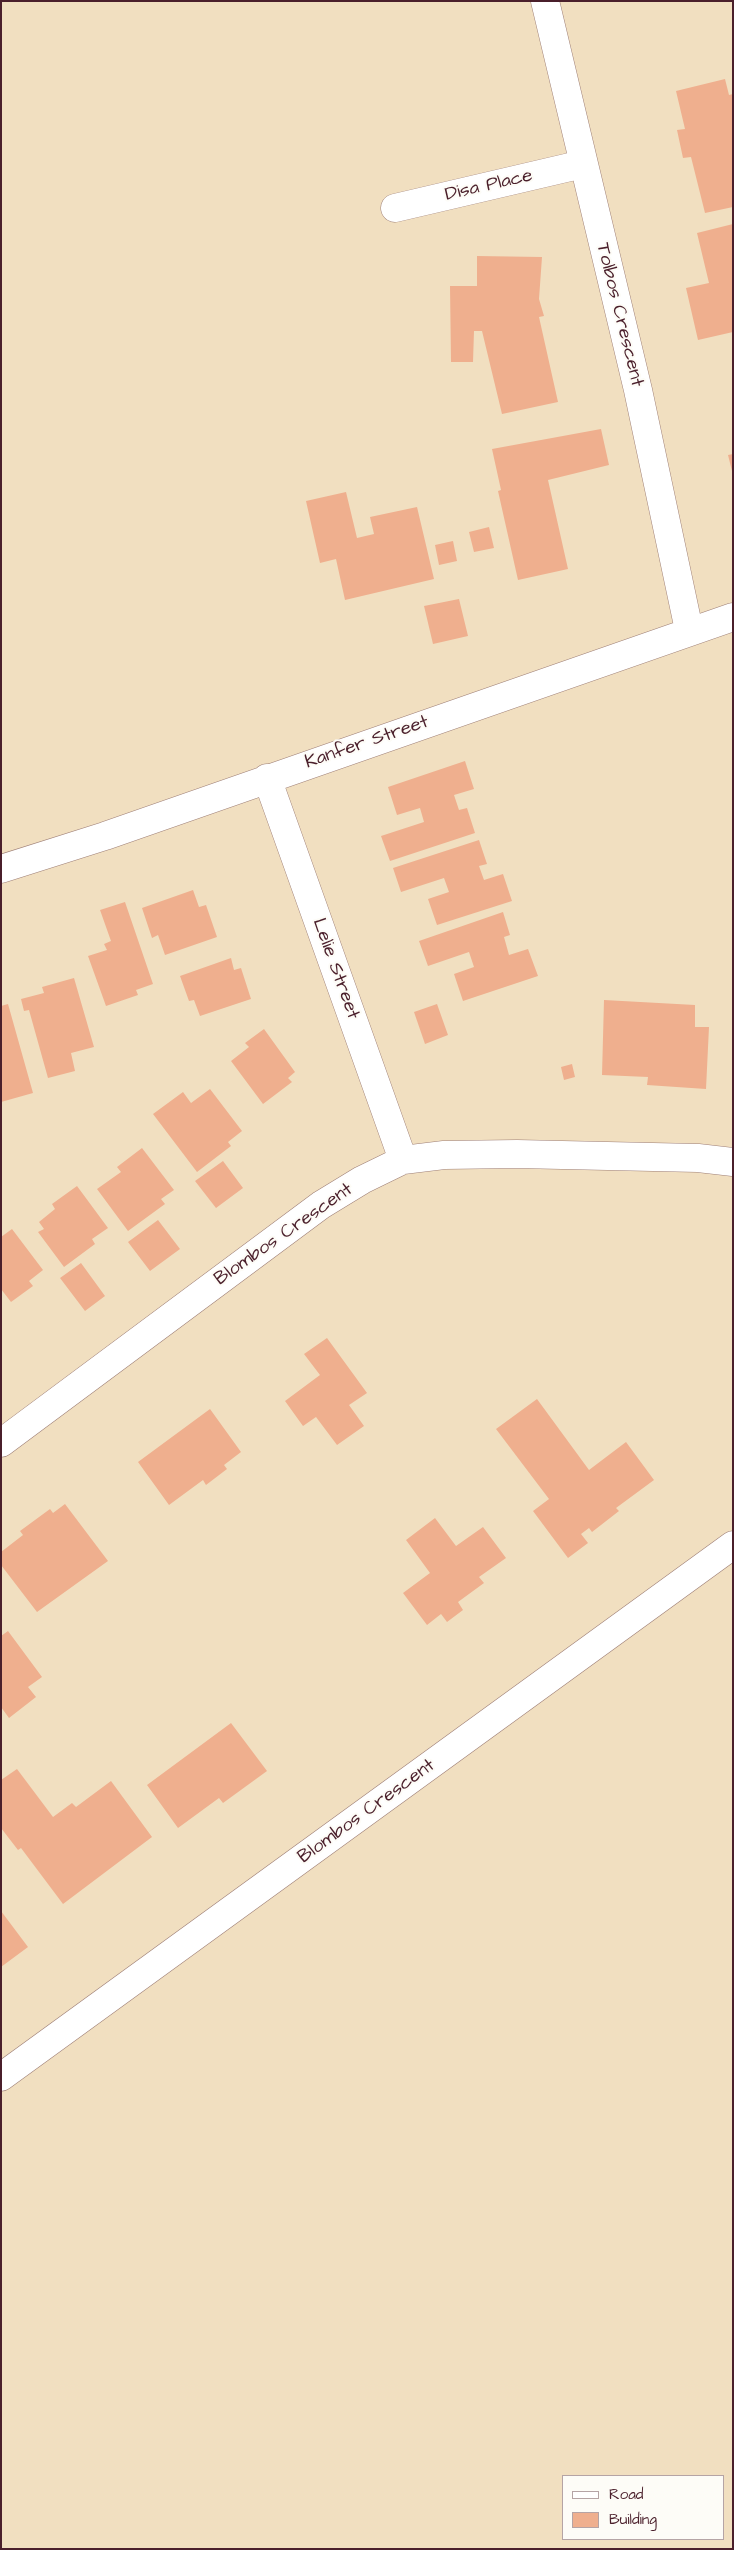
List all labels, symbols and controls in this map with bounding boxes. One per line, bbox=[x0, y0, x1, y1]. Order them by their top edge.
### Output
street label: Disa Place bbox=[443, 165, 535, 207]
street label: Tolbos Crescent bbox=[590, 241, 648, 389]
street label: Kanfer Street bbox=[302, 711, 432, 775]
street label: Lelie Street bbox=[306, 915, 364, 1023]
street label: Blombos Crescent bbox=[210, 1179, 358, 1291]
street label: Blombos Crescent bbox=[294, 1755, 440, 1869]
legend bbox=[562, 2475, 724, 2540]
text: Road bbox=[609, 2484, 643, 2505]
text: Building bbox=[609, 2509, 657, 2530]

